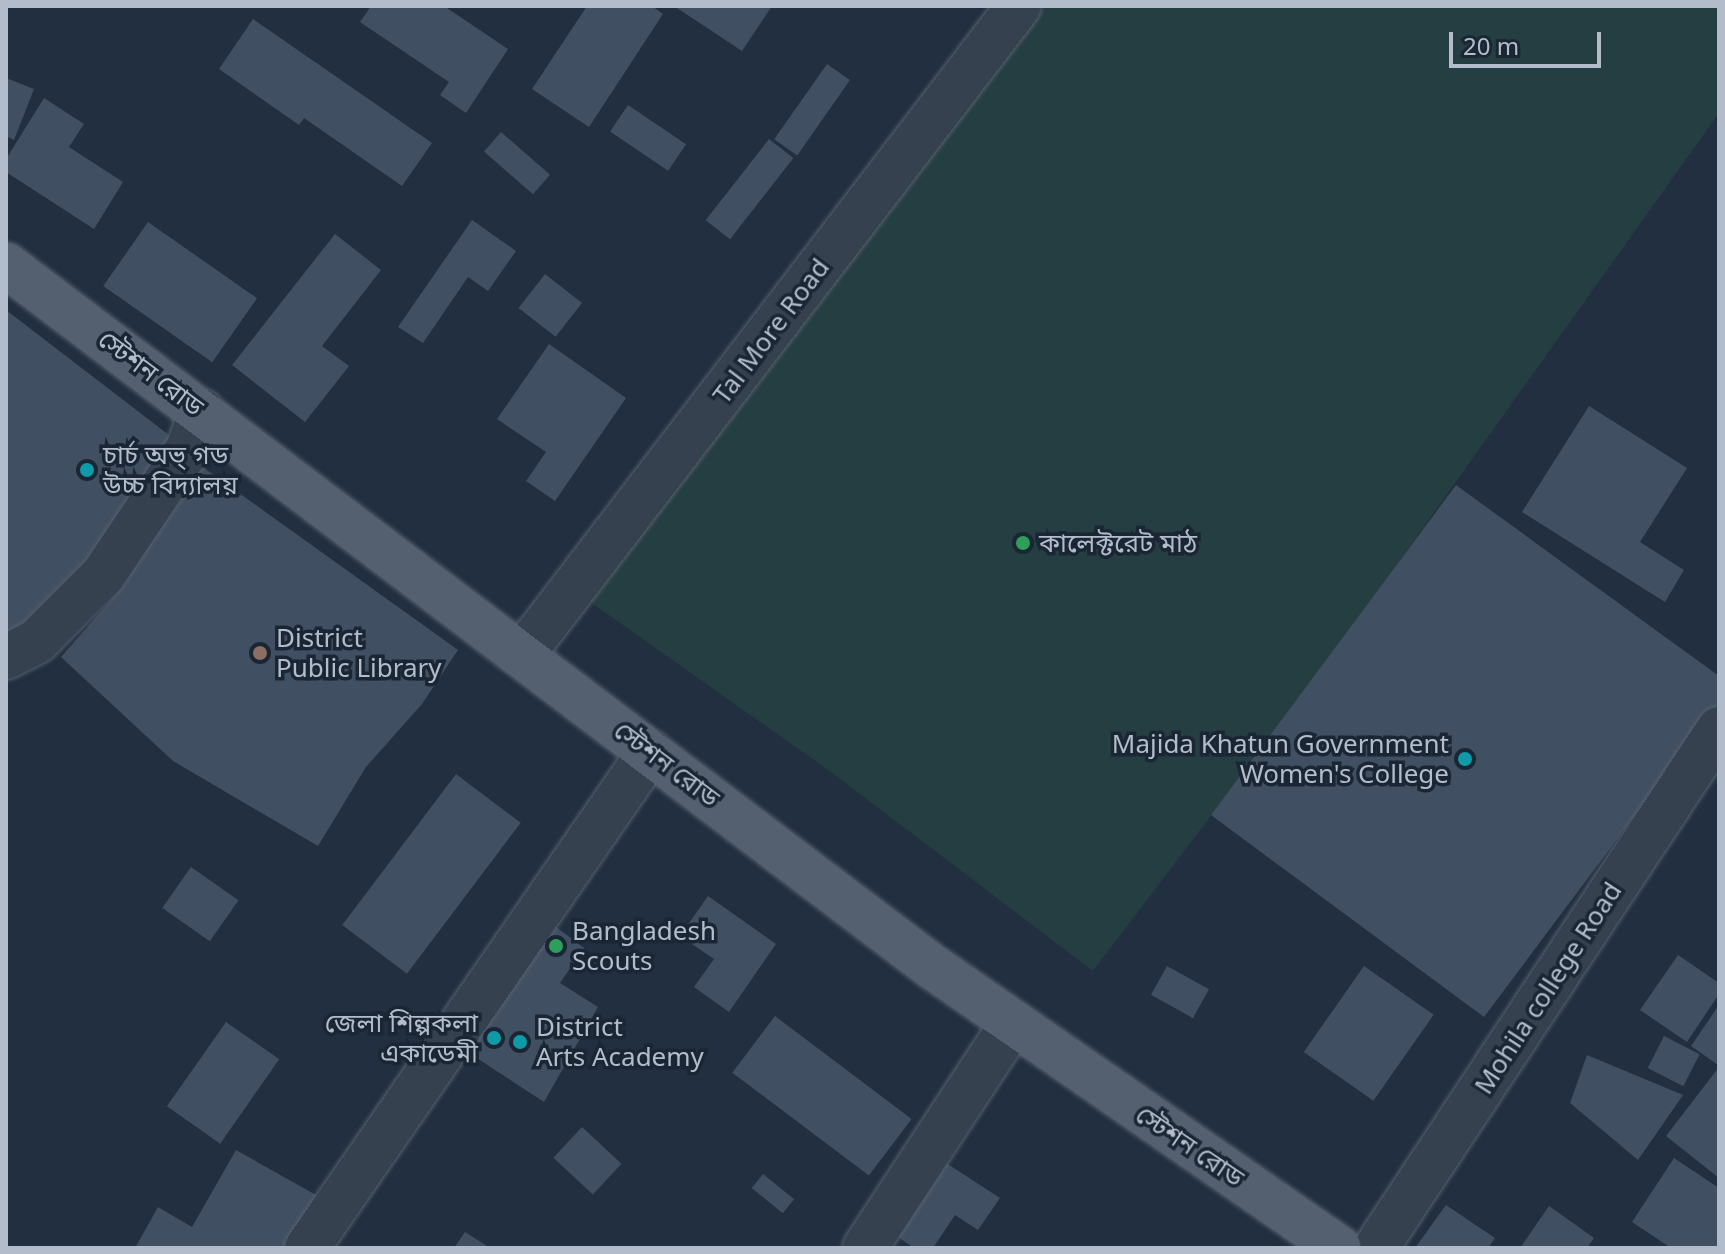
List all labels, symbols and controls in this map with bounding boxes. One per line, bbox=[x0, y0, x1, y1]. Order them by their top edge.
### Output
scale bar bbox=[1453, 16, 1605, 66]
text: 20 m bbox=[1463, 29, 1519, 62]
street label: Tal More Road bbox=[706, 252, 836, 410]
street label: স্টেশন রোড bbox=[92, 323, 210, 423]
place label: চার্চ অভ্ গড ‍উচ্চ বিদ্যালয় bbox=[103, 439, 238, 500]
marker: চার্চ অভ্ গড ‍উচ্চ বিদ্যালয় bbox=[78, 461, 96, 479]
place label: কালেক্টরেট মাঠ bbox=[1039, 527, 1197, 559]
marker: কালেক্টরেট মাঠ bbox=[1014, 534, 1032, 552]
place label: District Public Library bbox=[276, 622, 442, 684]
marker: District Public Library bbox=[251, 644, 269, 662]
street label: স্টেশন রোড bbox=[608, 714, 726, 814]
place label: Majida Khatun Government Women's College bbox=[1112, 728, 1449, 790]
marker: Majida Khatun Government Women's College bbox=[1456, 750, 1474, 768]
street label: Mohila college Road bbox=[1468, 876, 1628, 1100]
place label: Bangladesh Scouts bbox=[572, 915, 716, 976]
marker: Bangladesh Scouts bbox=[547, 937, 565, 955]
place label: জেলা শিল্পকলা একাডেমী bbox=[325, 1007, 478, 1068]
place label: District Arts Academy bbox=[536, 1011, 704, 1072]
marker: জেলা শিল্পকলা একাডেমী bbox=[485, 1029, 503, 1047]
marker: District Arts Academy bbox=[511, 1033, 529, 1051]
street label: স্টেশন রোড bbox=[1130, 1099, 1250, 1193]

